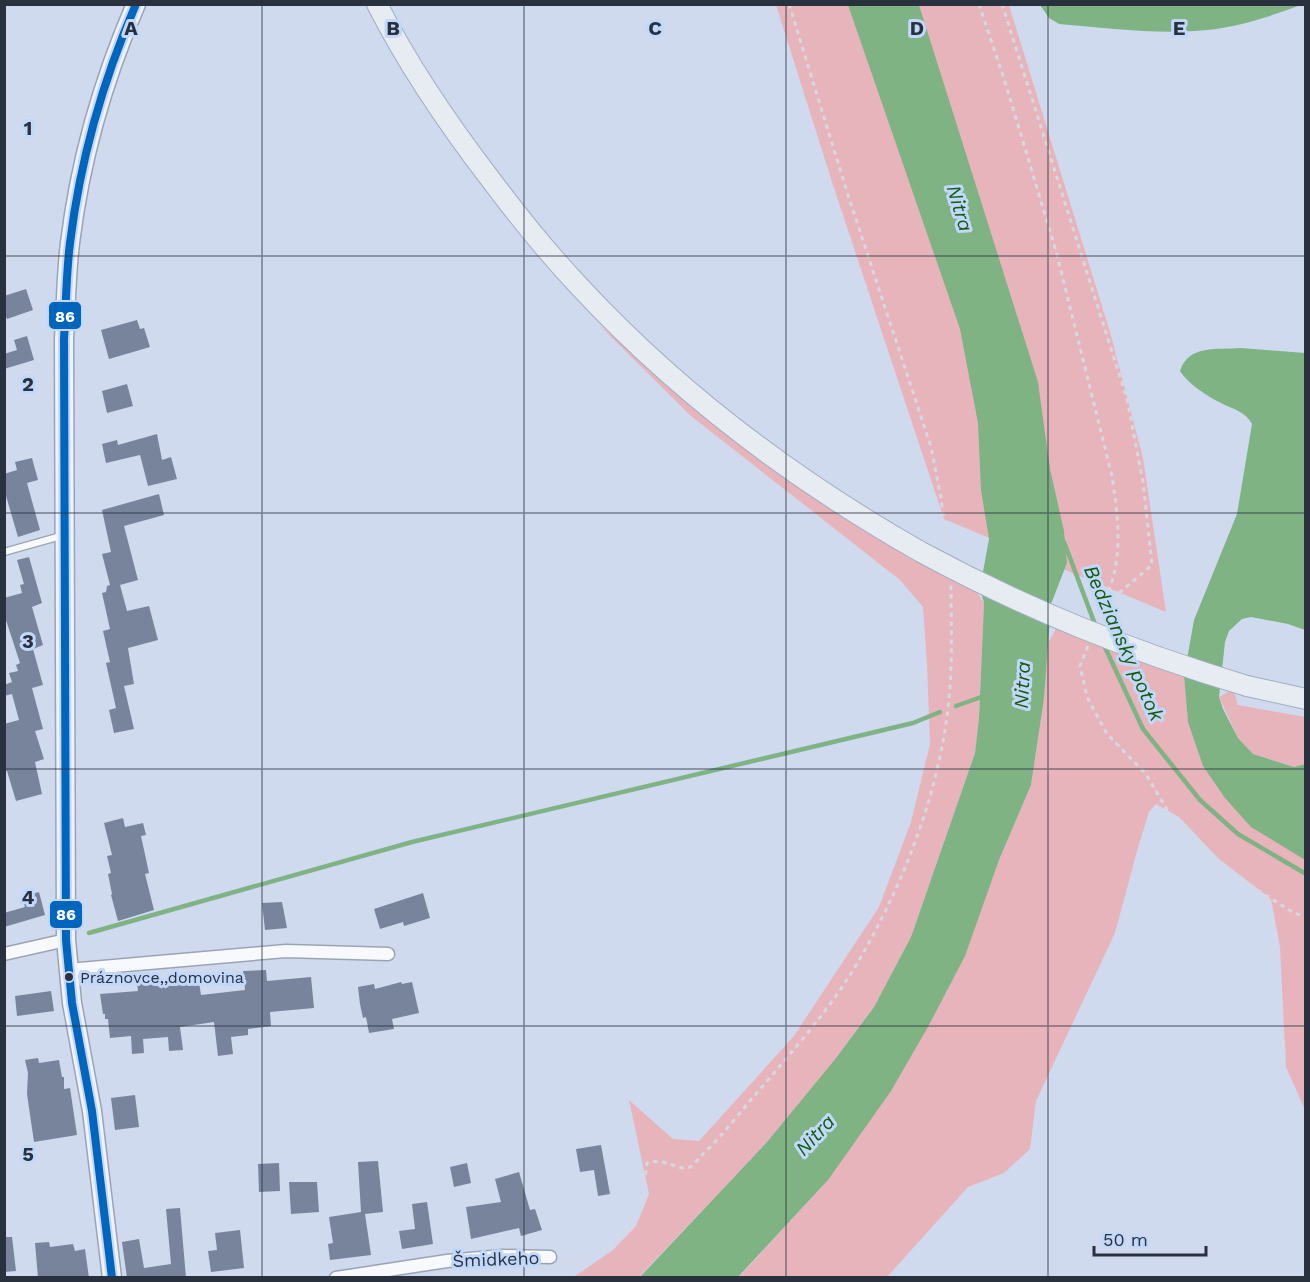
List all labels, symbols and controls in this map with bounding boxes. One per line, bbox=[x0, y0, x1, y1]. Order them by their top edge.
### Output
text: A bbox=[124, 16, 138, 40]
text: B bbox=[386, 16, 400, 40]
text: C bbox=[648, 16, 662, 40]
text: D bbox=[910, 16, 924, 40]
text: E bbox=[1173, 16, 1185, 40]
text: 1 bbox=[24, 116, 32, 140]
water label: Nitra bbox=[942, 182, 978, 234]
line badge: 86 bbox=[48, 301, 82, 330]
text: 86 bbox=[55, 307, 75, 326]
text: 2 bbox=[22, 372, 34, 396]
water label: Bedziansky potok bbox=[1079, 561, 1170, 726]
text: 3 bbox=[22, 629, 34, 653]
water label: Nitra bbox=[1009, 661, 1035, 709]
text: 4 bbox=[22, 885, 35, 909]
line badge: 86 bbox=[49, 900, 83, 929]
text: 86 bbox=[56, 905, 76, 924]
place label: Práznovce,,domovina bbox=[80, 968, 244, 987]
marker: Práznovce,,domovina bbox=[63, 971, 75, 983]
water label: Nitra bbox=[790, 1110, 840, 1160]
text: 5 bbox=[22, 1142, 34, 1166]
scale bar bbox=[1094, 1219, 1206, 1257]
text: 50 m bbox=[1103, 1229, 1148, 1250]
street label: Šmidkeho bbox=[452, 1247, 540, 1271]

